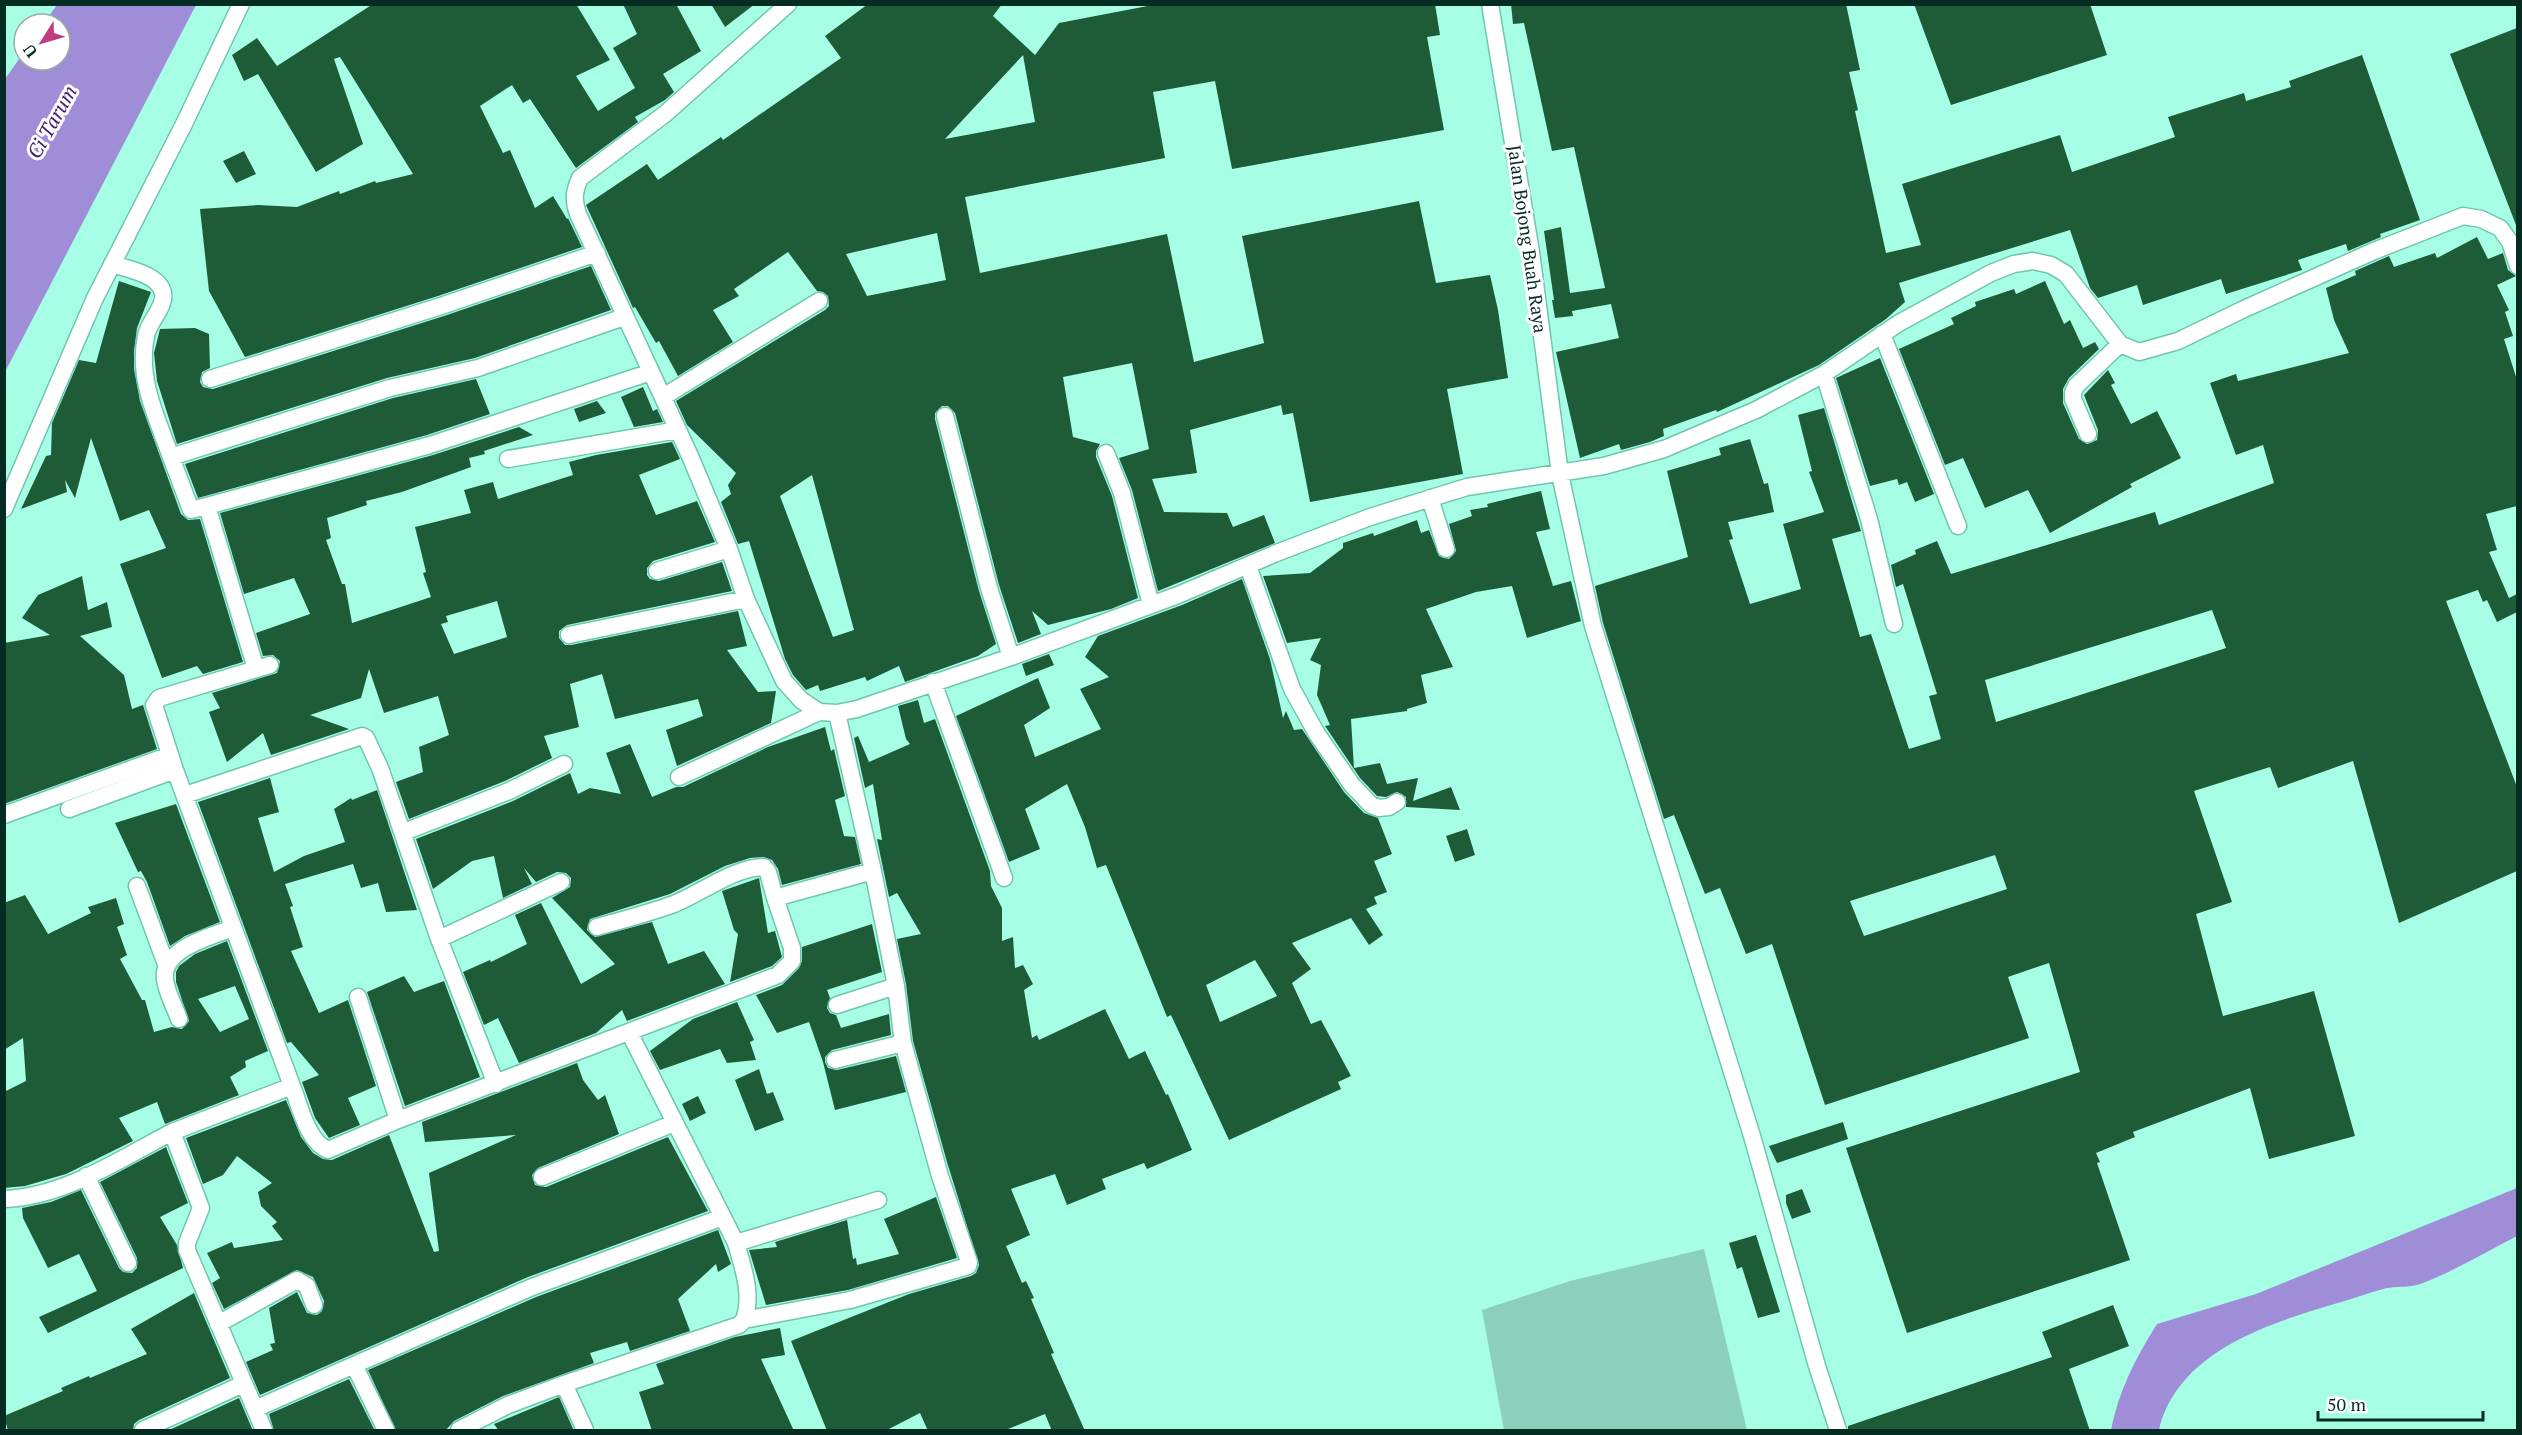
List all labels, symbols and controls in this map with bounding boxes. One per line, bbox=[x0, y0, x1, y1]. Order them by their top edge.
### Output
north arrow bbox=[12, 12, 72, 72]
text: U bbox=[17, 39, 42, 62]
water label: Ci Tarum bbox=[20, 80, 83, 163]
street label: Jalan Bojong Buah Raya bbox=[1503, 143, 1553, 334]
scale bar bbox=[2318, 1384, 2483, 1422]
text: 50 m bbox=[2327, 1392, 2367, 1416]

